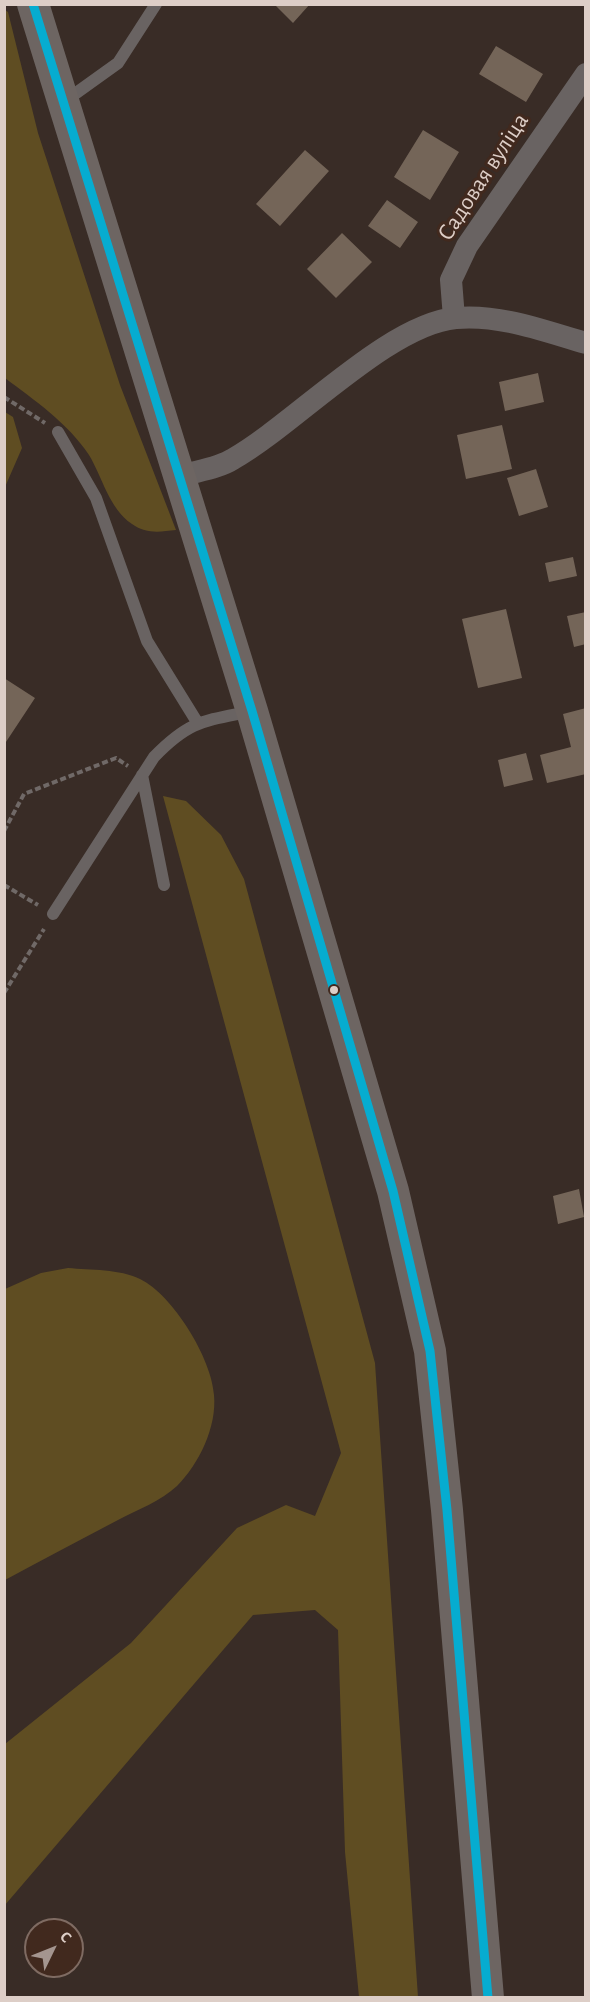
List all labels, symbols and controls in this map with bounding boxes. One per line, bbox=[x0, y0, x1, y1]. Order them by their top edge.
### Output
street label: Садовая вуліца bbox=[431, 108, 535, 246]
unlabelled marker bbox=[328, 984, 340, 996]
north arrow bbox=[24, 1918, 84, 1978]
text: С bbox=[57, 1928, 75, 1946]

